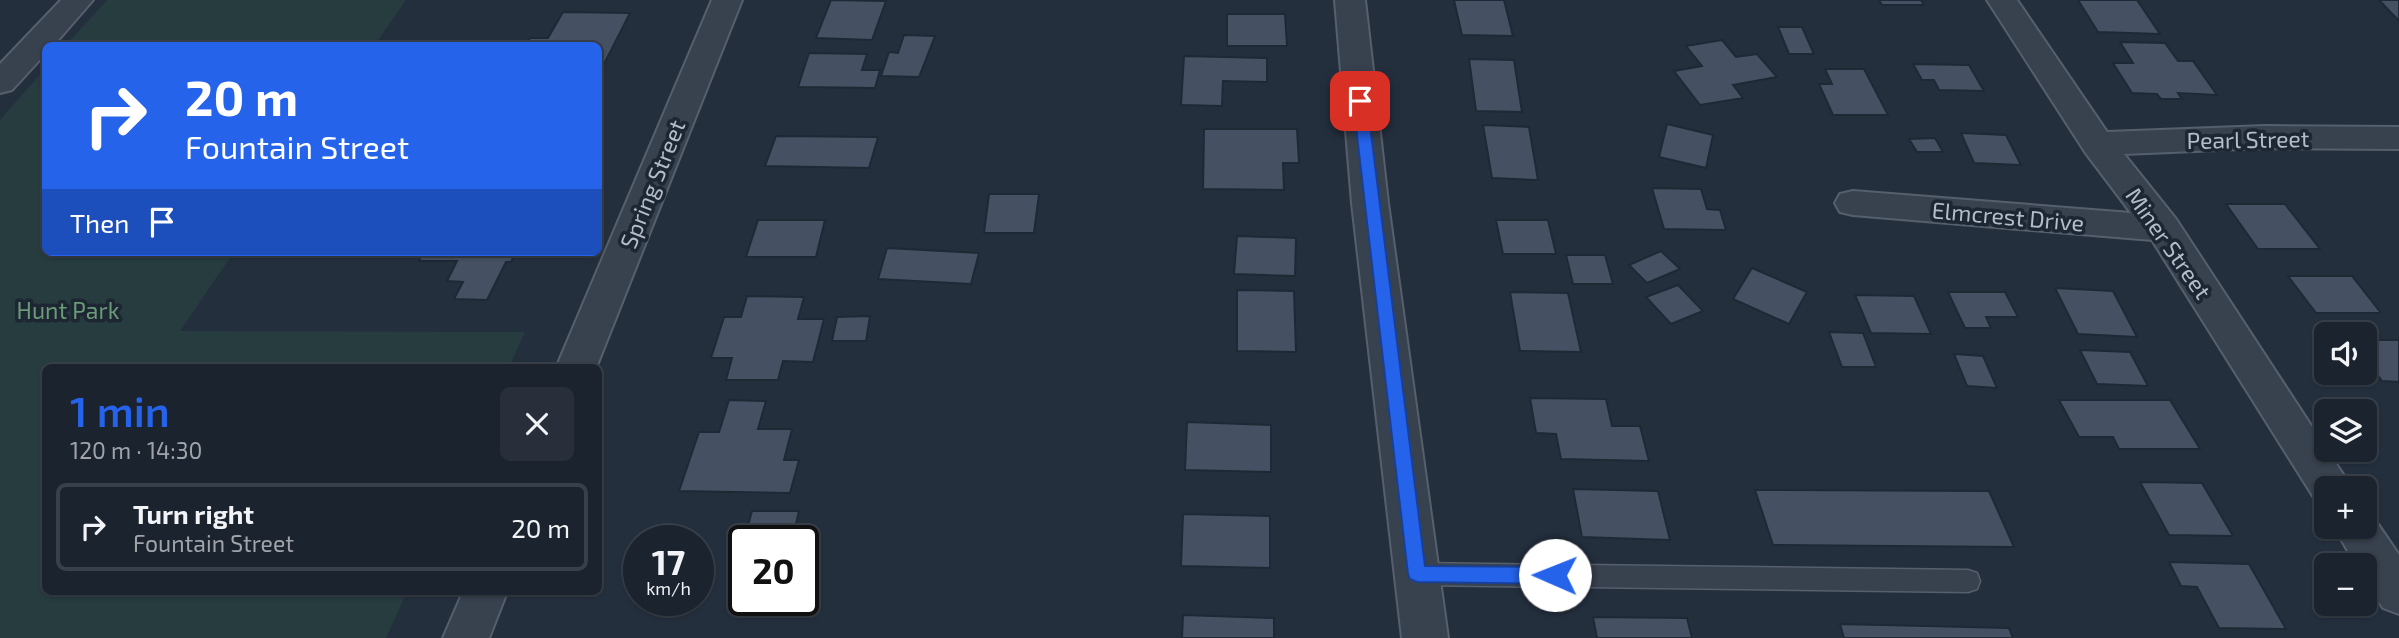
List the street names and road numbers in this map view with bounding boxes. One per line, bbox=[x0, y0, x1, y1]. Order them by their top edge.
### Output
street label: Spring Street bbox=[613, 115, 691, 252]
street label: Pearl Street bbox=[2186, 124, 2310, 154]
street label: Miner Street bbox=[2120, 182, 2218, 304]
street label: Elmcrest Drive bbox=[1931, 195, 2085, 237]

